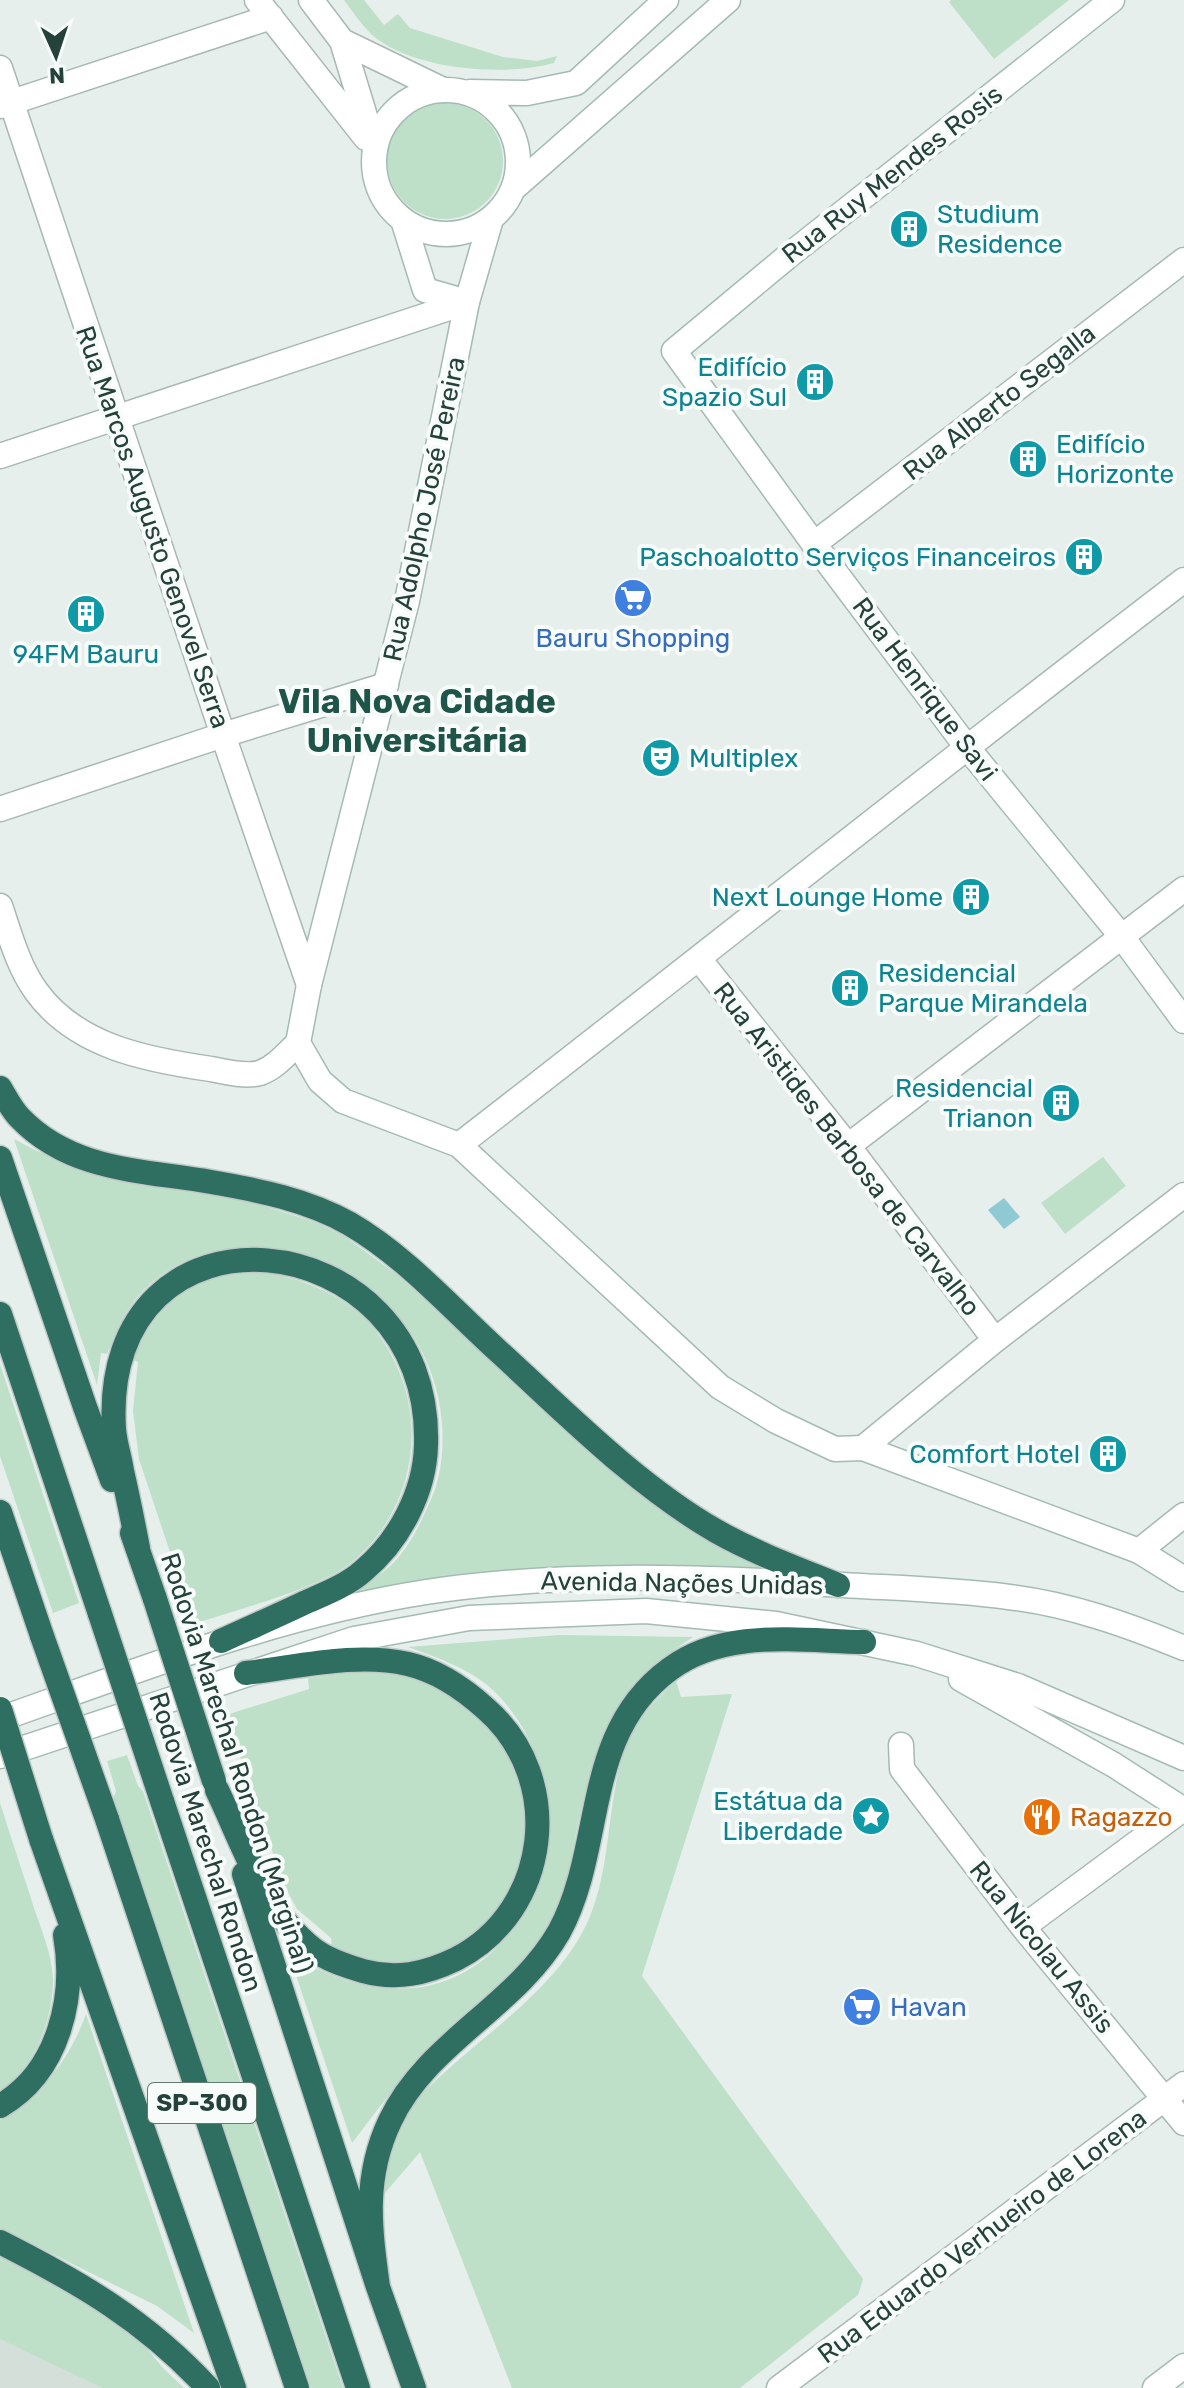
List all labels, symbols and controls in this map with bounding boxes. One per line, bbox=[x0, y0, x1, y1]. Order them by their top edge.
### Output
north arrow bbox=[16, 16, 96, 96]
text: N bbox=[48, 62, 66, 89]
street label: Rua Ruy Mendes Rosis bbox=[776, 79, 1009, 270]
place label: Studium Residence bbox=[937, 199, 1063, 260]
building icon: Studium Residence bbox=[888, 208, 930, 250]
street label: Rua Alberto Segalla bbox=[897, 318, 1102, 487]
street label: Rua Marcos Augusto Genovel Serra bbox=[69, 322, 236, 732]
place label: Edifício Spazio Sul bbox=[662, 352, 787, 413]
street label: Rua Adolpho José Pereira bbox=[377, 354, 472, 664]
building icon: Edifício Spazio Sul bbox=[794, 361, 836, 403]
place label: Edifício Horizonte bbox=[1056, 429, 1174, 490]
building icon: Edifício Horizonte bbox=[1007, 438, 1049, 480]
building icon: Paschoalotto Serviços Financeiros bbox=[1063, 536, 1105, 578]
place label: Paschoalotto Serviços Financeiros bbox=[639, 542, 1056, 573]
supermarket icon: Bauru Shopping bbox=[612, 577, 654, 619]
street label: Rua Henrique Savi bbox=[846, 592, 1004, 787]
building icon: 94FM Bauru bbox=[65, 593, 107, 635]
place label: Bauru Shopping bbox=[536, 623, 730, 654]
place label: 94FM Bauru bbox=[13, 639, 159, 670]
district label: Vila Nova Cidade Universitária bbox=[278, 681, 556, 761]
theatre icon: Multiplex bbox=[640, 737, 682, 779]
place label: Multiplex bbox=[689, 743, 798, 774]
building icon: Next Lounge Home bbox=[950, 876, 992, 918]
place label: Next Lounge Home bbox=[712, 882, 943, 913]
place label: Residencial Parque Mirandela bbox=[878, 958, 1088, 1019]
building icon: Residencial Parque Mirandela bbox=[829, 967, 871, 1009]
street label: Rua Aristides Barbosa de Carvalho bbox=[707, 976, 987, 1322]
place label: Residencial Trianon bbox=[895, 1073, 1033, 1134]
building icon: Residencial Trianon bbox=[1040, 1082, 1082, 1124]
building icon: Comfort Hotel bbox=[1087, 1433, 1129, 1475]
place label: Comfort Hotel bbox=[909, 1439, 1080, 1470]
street label: Rodovia Marechal Rondon (Marginal) bbox=[154, 1549, 320, 1977]
street label: Avenida Nações Unidas bbox=[540, 1566, 824, 1601]
street label: Rodovia Marechal Rondon bbox=[143, 1688, 269, 1996]
place label: Estátua da Liberdade bbox=[713, 1786, 843, 1847]
place icon: Estátua da Liberdade bbox=[850, 1795, 892, 1837]
restaurant icon: Ragazzo bbox=[1021, 1796, 1063, 1838]
place label: Ragazzo bbox=[1070, 1802, 1172, 1833]
street label: Rua Nicolau Assis bbox=[963, 1855, 1121, 2040]
supermarket icon: Havan bbox=[841, 1986, 883, 2028]
place label: Havan bbox=[890, 1992, 967, 2023]
road number: SP-300 bbox=[148, 2083, 256, 2123]
street label: Rua Eduardo Verhueiro de Lorena bbox=[812, 2103, 1153, 2370]

